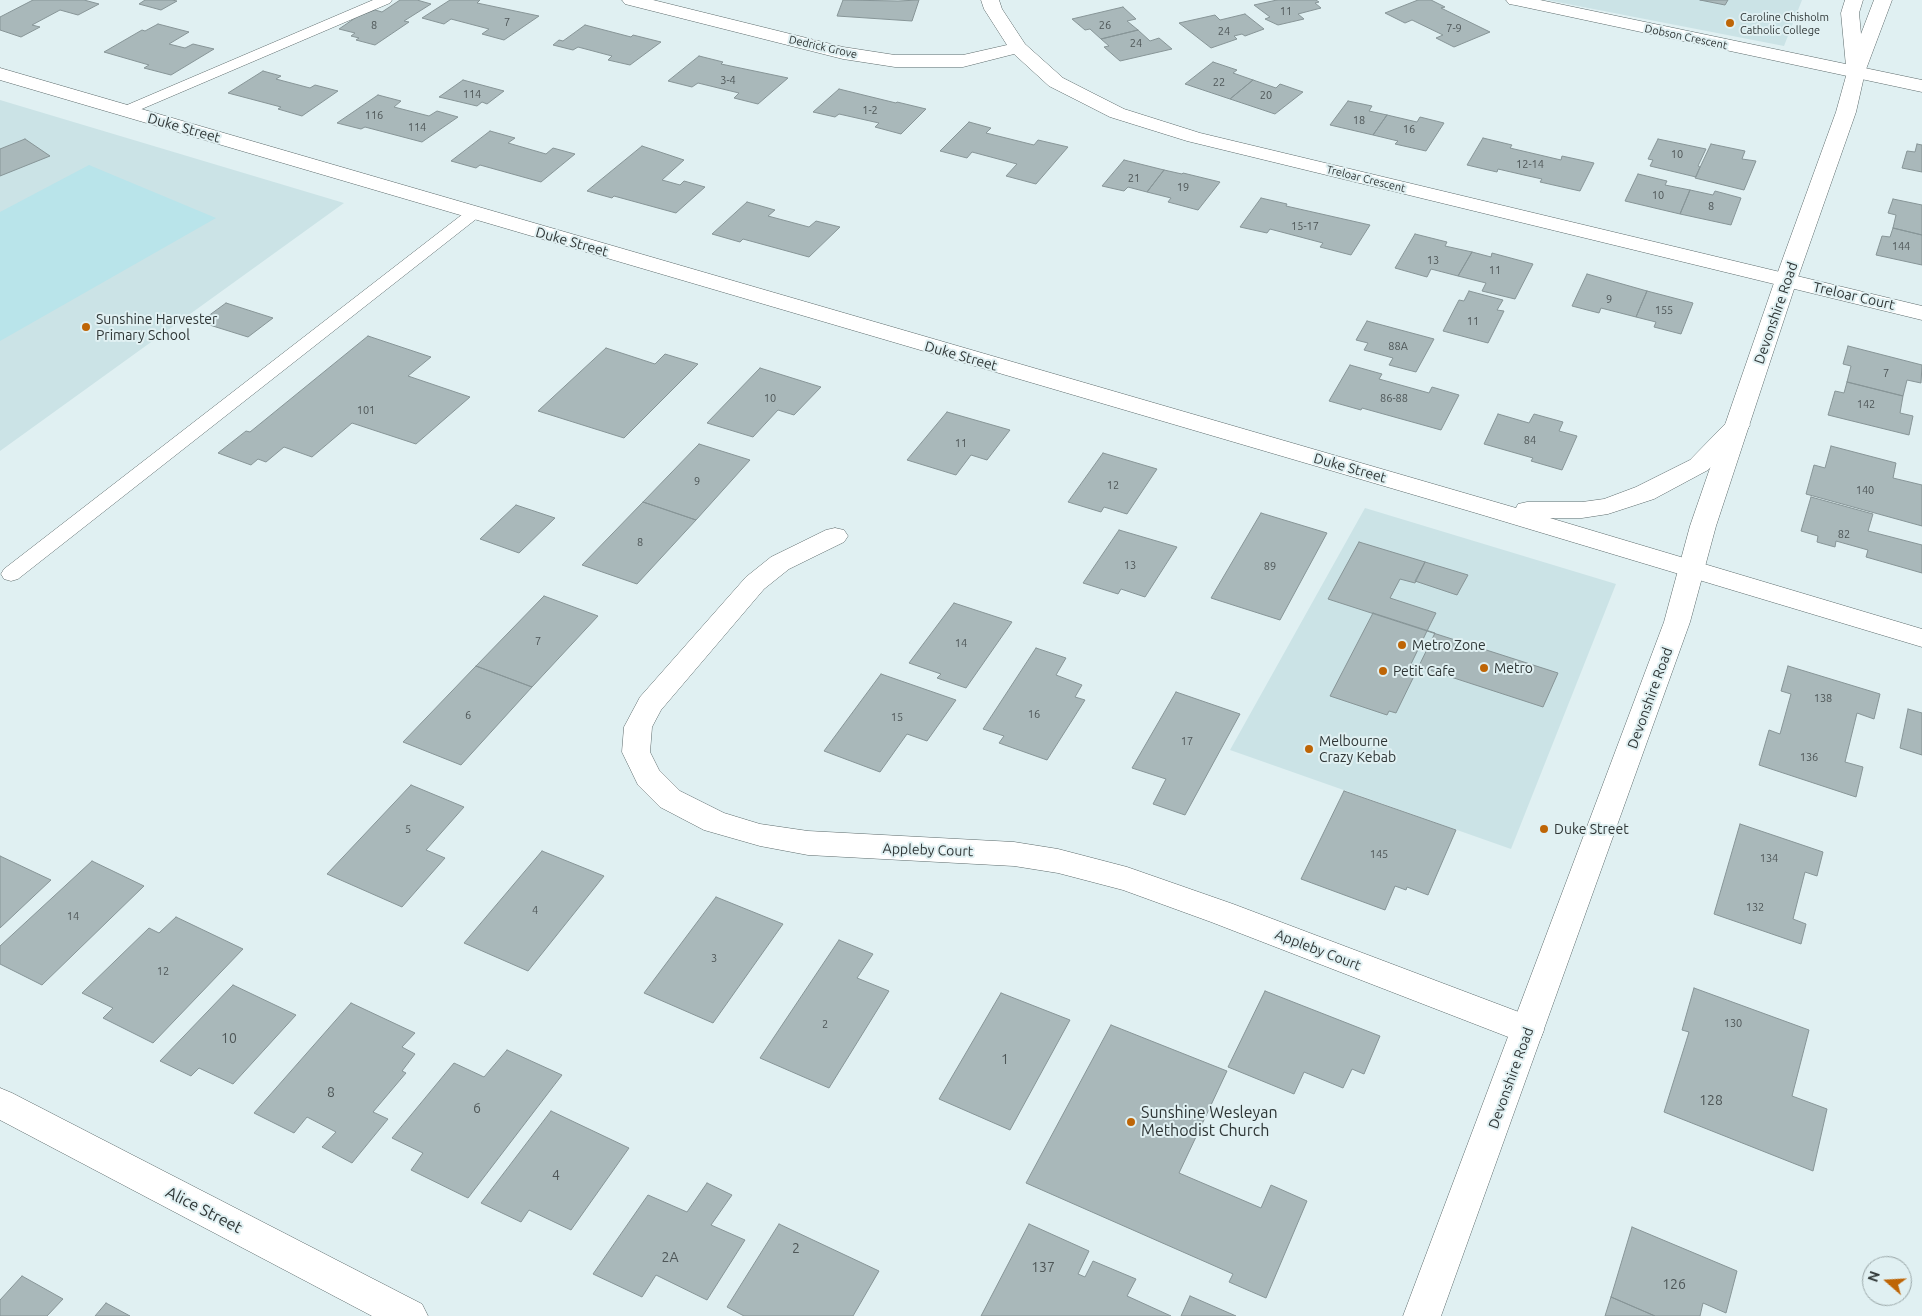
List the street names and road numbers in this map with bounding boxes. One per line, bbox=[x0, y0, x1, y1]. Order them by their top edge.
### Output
street label: Dobson Crescent bbox=[1643, 22, 1729, 52]
street label: Dedrick Grove bbox=[788, 33, 858, 61]
street label: Duke Street bbox=[146, 110, 222, 146]
street label: Treloar Crescent bbox=[1325, 163, 1407, 195]
street label: Duke Street bbox=[534, 224, 610, 260]
street label: Devonshire Road bbox=[1751, 260, 1801, 366]
street label: Treloar Court bbox=[1811, 278, 1897, 314]
street label: Duke Street bbox=[923, 338, 999, 374]
street label: Duke Street bbox=[1312, 450, 1388, 486]
street label: Devonshire Road bbox=[1624, 645, 1676, 751]
street label: Appleby Court bbox=[882, 840, 974, 860]
street label: Appleby Court bbox=[1273, 926, 1363, 974]
street label: Devonshire Road bbox=[1485, 1025, 1537, 1131]
street label: Alice Street bbox=[163, 1183, 245, 1237]

